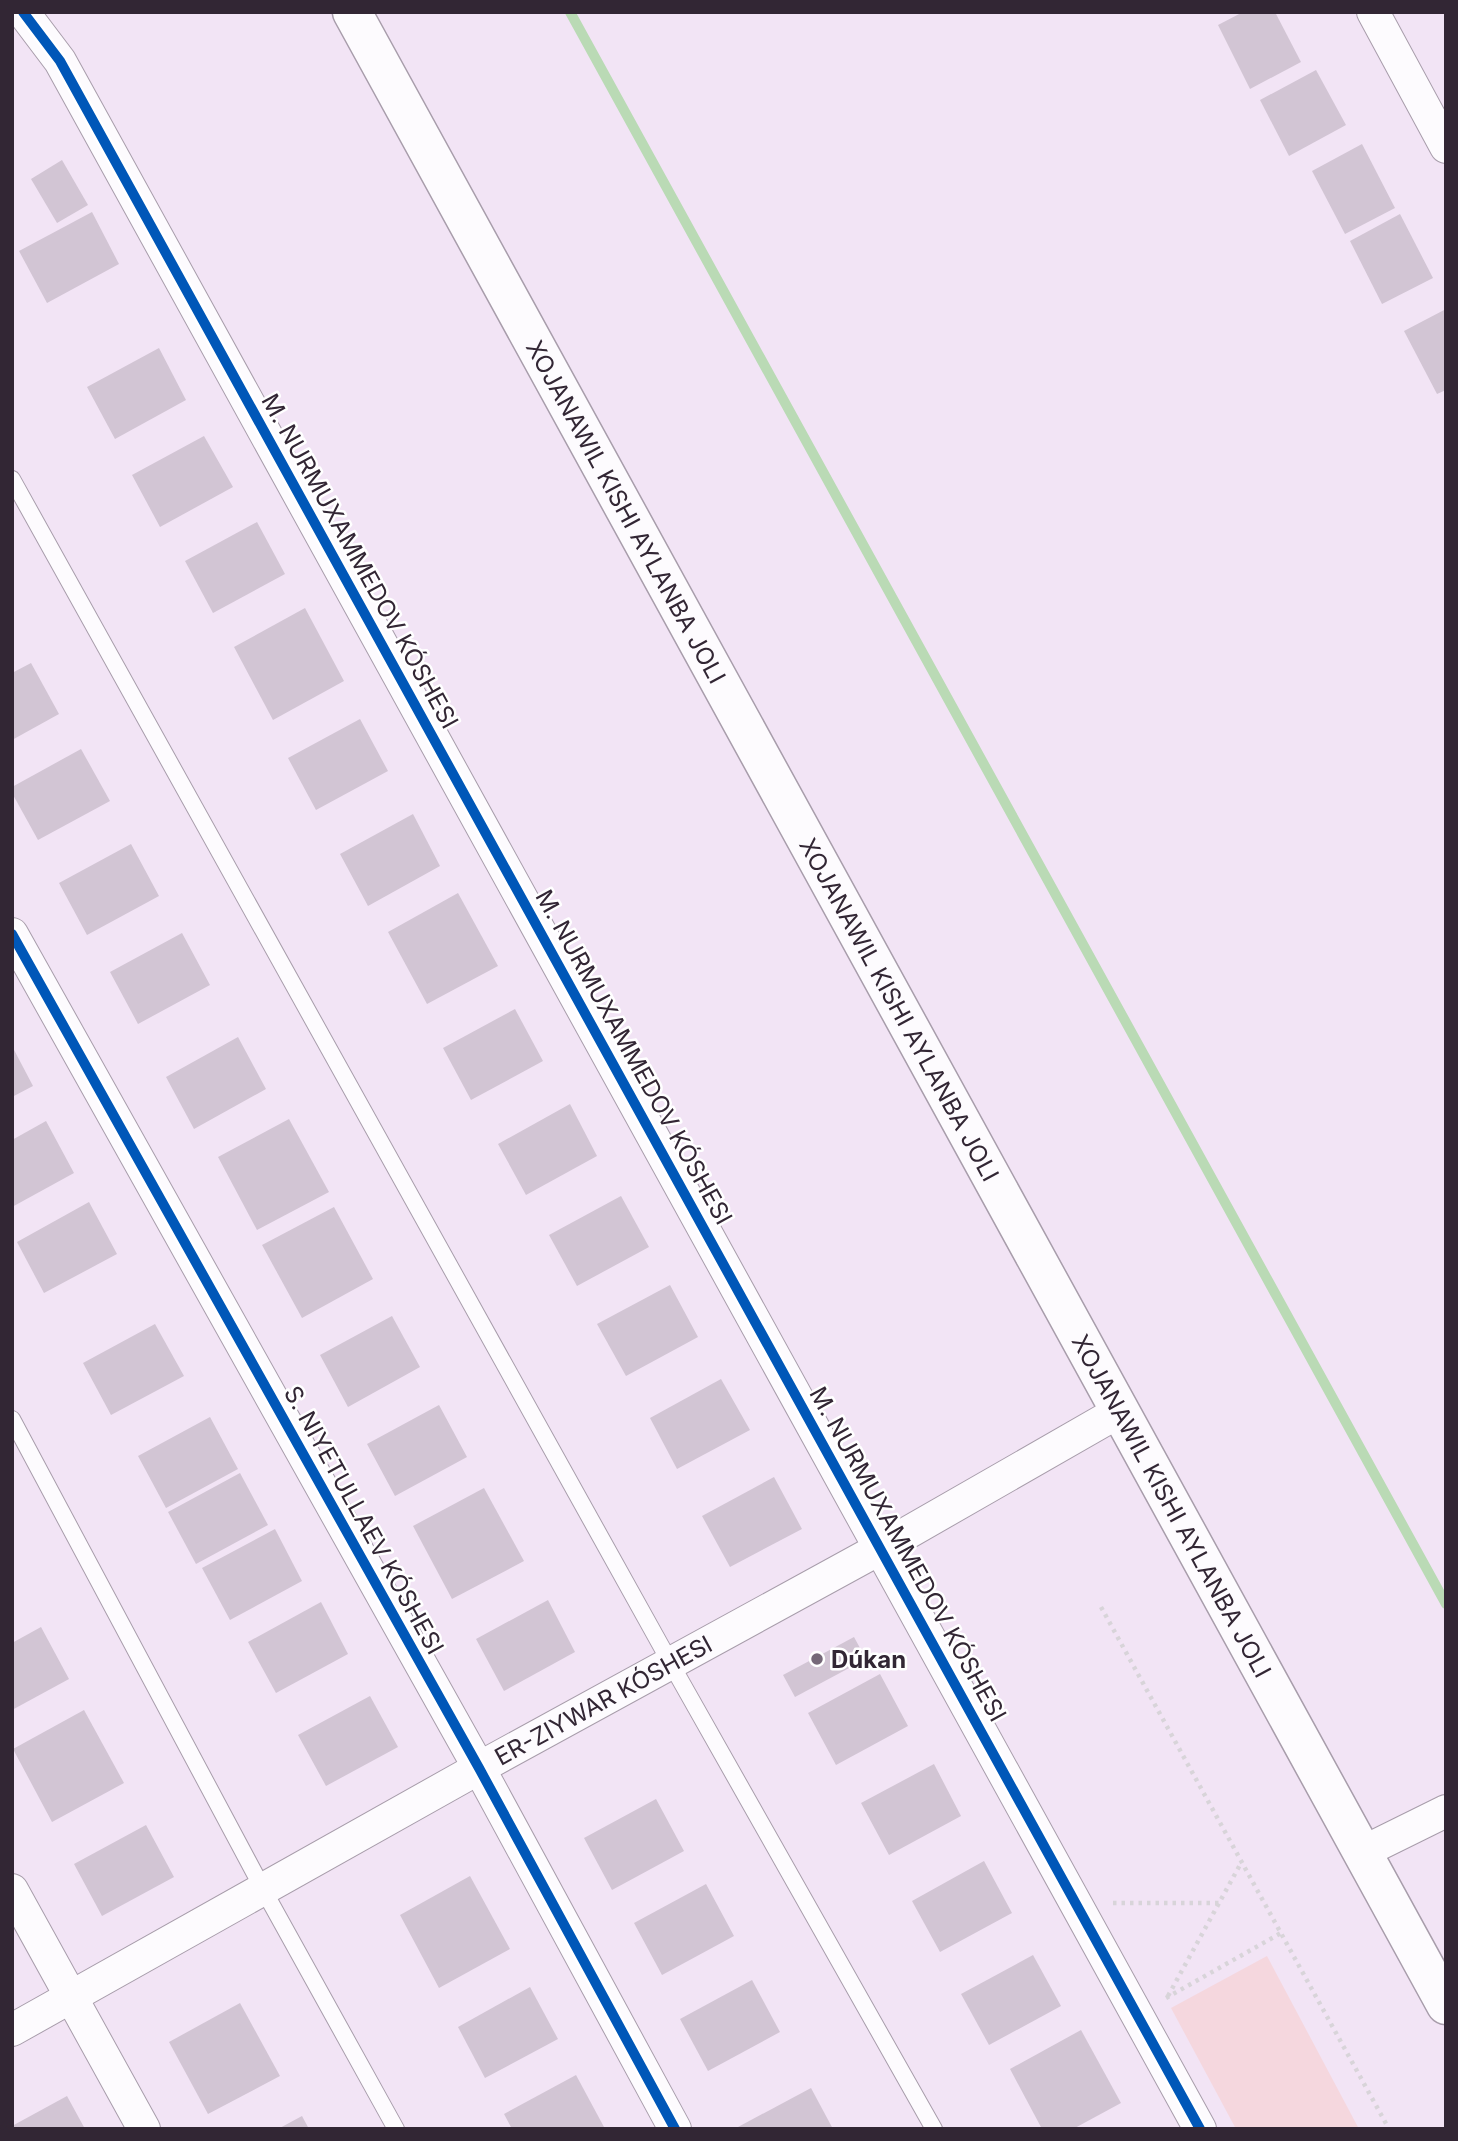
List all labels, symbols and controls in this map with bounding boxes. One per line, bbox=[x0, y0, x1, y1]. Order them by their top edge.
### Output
street label: XOJANAWIL KISHI AYLANBA JOLI bbox=[520, 335, 732, 688]
street label: M. NURMUXAMMEDOV KÓSHESI bbox=[256, 389, 464, 733]
street label: XOJANAWIL KISHI AYLANBA JOLI bbox=[794, 833, 1005, 1186]
street label: M. NURMUXAMMEDOV KÓSHESI bbox=[530, 885, 738, 1229]
street label: XOJANAWIL KISHI AYLANBA JOLI bbox=[1066, 1329, 1278, 1682]
street label: S. NIYETULLAEV KÓSHESI bbox=[278, 1381, 450, 1659]
street label: M. NURMUXAMMEDOV KÓSHESI bbox=[804, 1382, 1012, 1726]
street label: ER-ZIYWAR KÓSHESI bbox=[490, 1629, 717, 1771]
place label: Dúkan bbox=[831, 1645, 906, 1674]
marker: Dúkan bbox=[809, 1651, 825, 1667]

